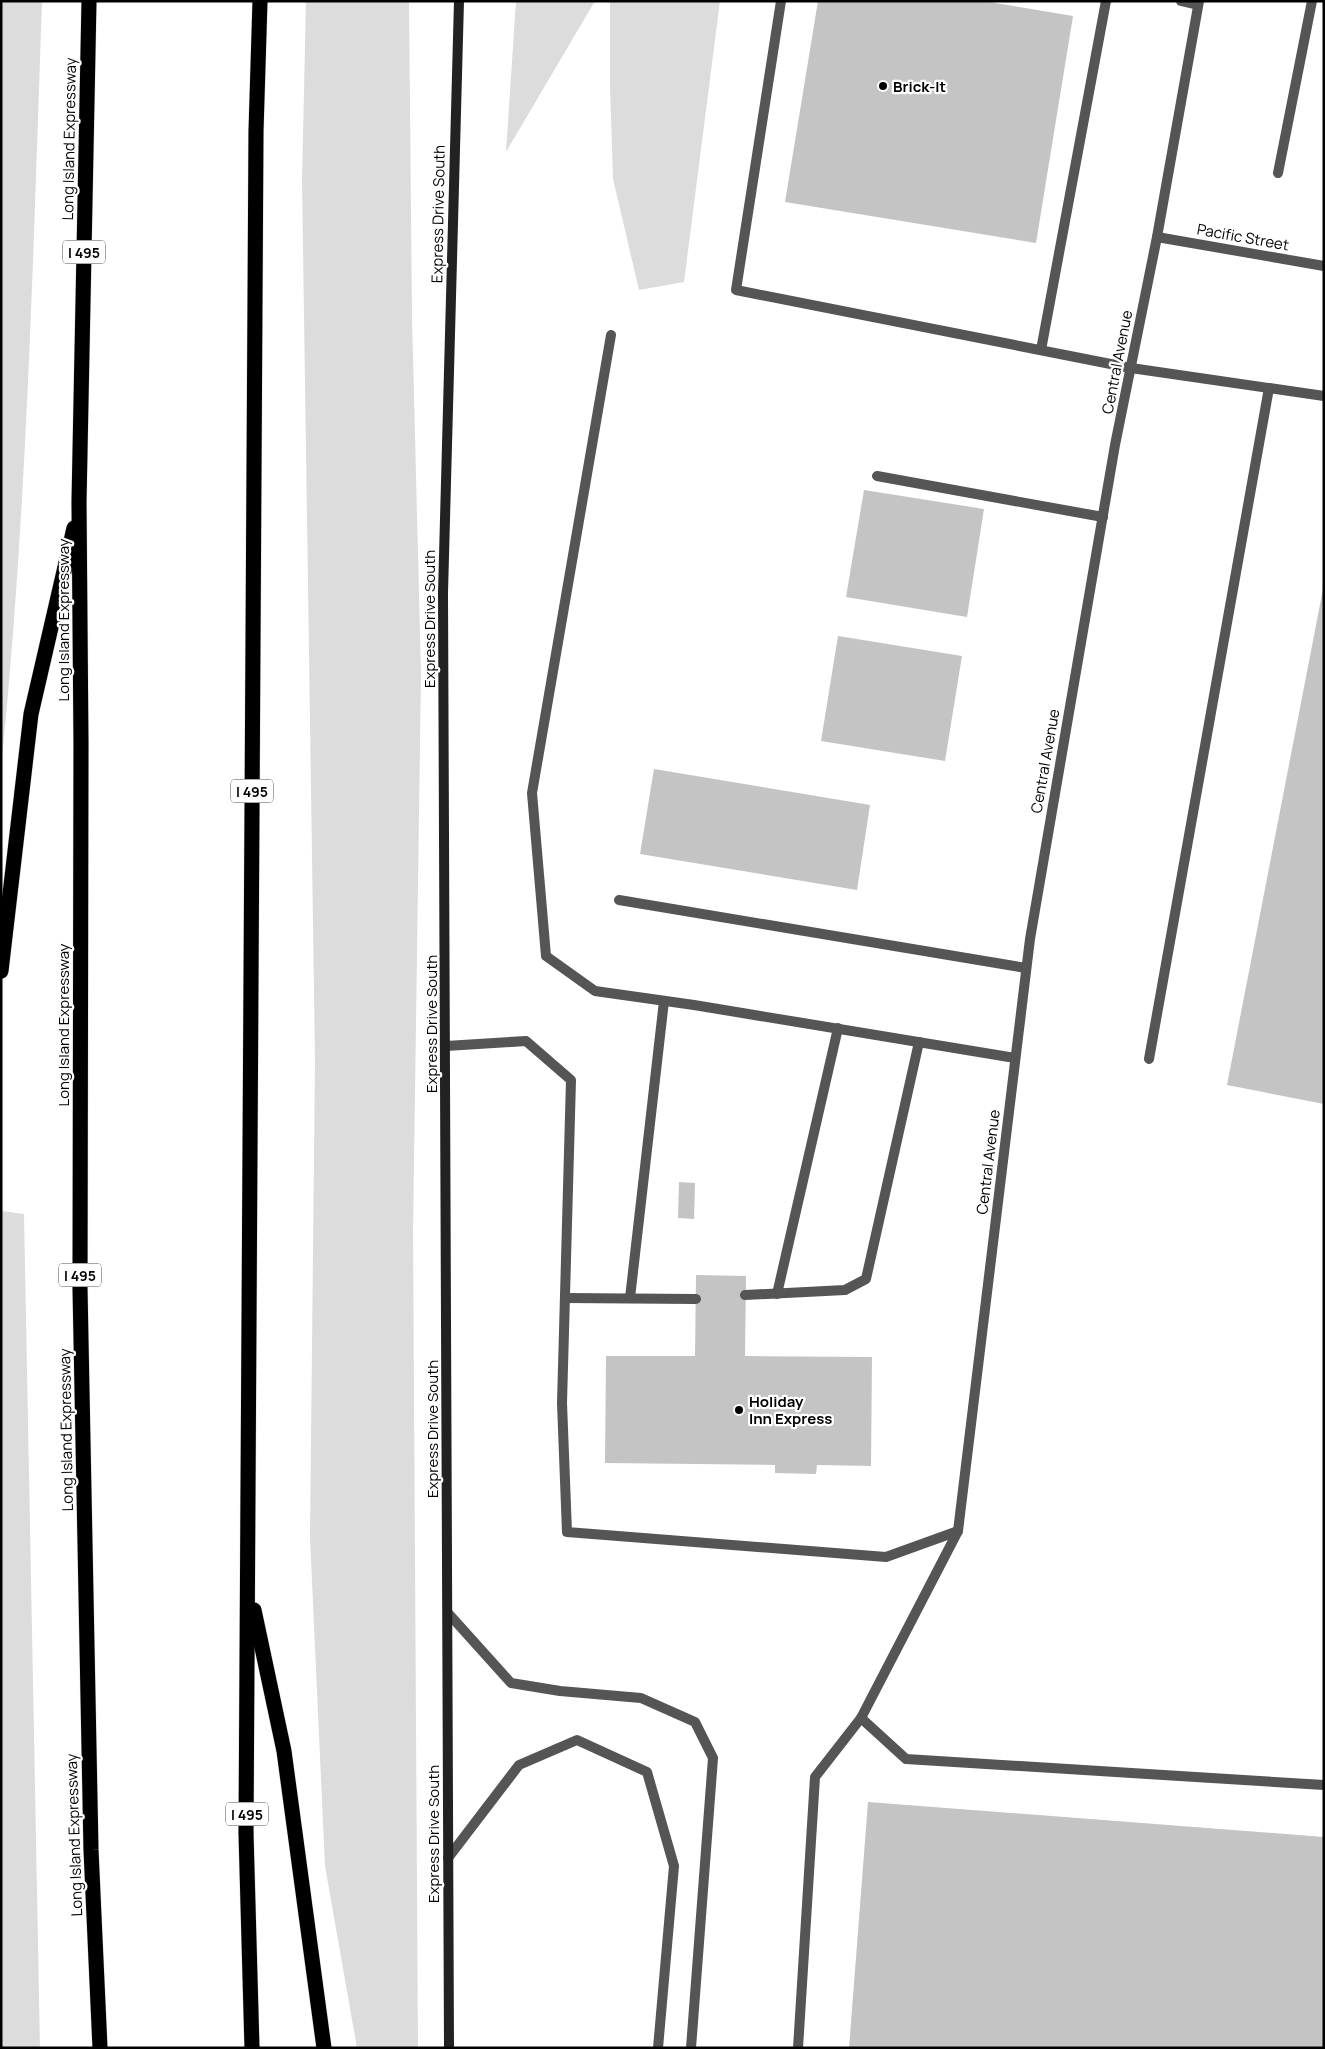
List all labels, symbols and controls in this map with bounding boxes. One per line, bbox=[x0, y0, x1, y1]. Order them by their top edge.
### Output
street label: Long Island Expressway bbox=[57, 57, 81, 221]
place label: Brick-It bbox=[893, 76, 946, 97]
marker: Brick-It bbox=[877, 80, 889, 92]
street label: Express Drive South bbox=[426, 145, 450, 283]
street label: Pacific Street bbox=[1195, 219, 1291, 255]
road number: I 495 bbox=[63, 240, 105, 264]
street label: Central Avenue bbox=[1097, 308, 1137, 416]
street label: Long Island Expressway bbox=[53, 538, 74, 701]
street label: Express Drive South bbox=[419, 550, 440, 688]
street label: Central Avenue bbox=[1025, 707, 1065, 815]
road number: I 495 bbox=[231, 779, 273, 802]
street label: Long Island Expressway bbox=[53, 943, 74, 1106]
street label: Express Drive South bbox=[421, 955, 442, 1093]
street label: Central Avenue bbox=[971, 1108, 1005, 1216]
road number: I 495 bbox=[59, 1264, 101, 1286]
street label: Long Island Expressway bbox=[54, 1348, 78, 1512]
street label: Express Drive South bbox=[422, 1360, 443, 1498]
place label: Holiday Inn Express bbox=[749, 1391, 832, 1429]
marker: Holiday Inn Express bbox=[733, 1404, 745, 1416]
street label: Long Island Expressway bbox=[61, 1753, 87, 1917]
street label: Express Drive South bbox=[423, 1765, 444, 1903]
road number: I 495 bbox=[226, 1802, 268, 1826]

